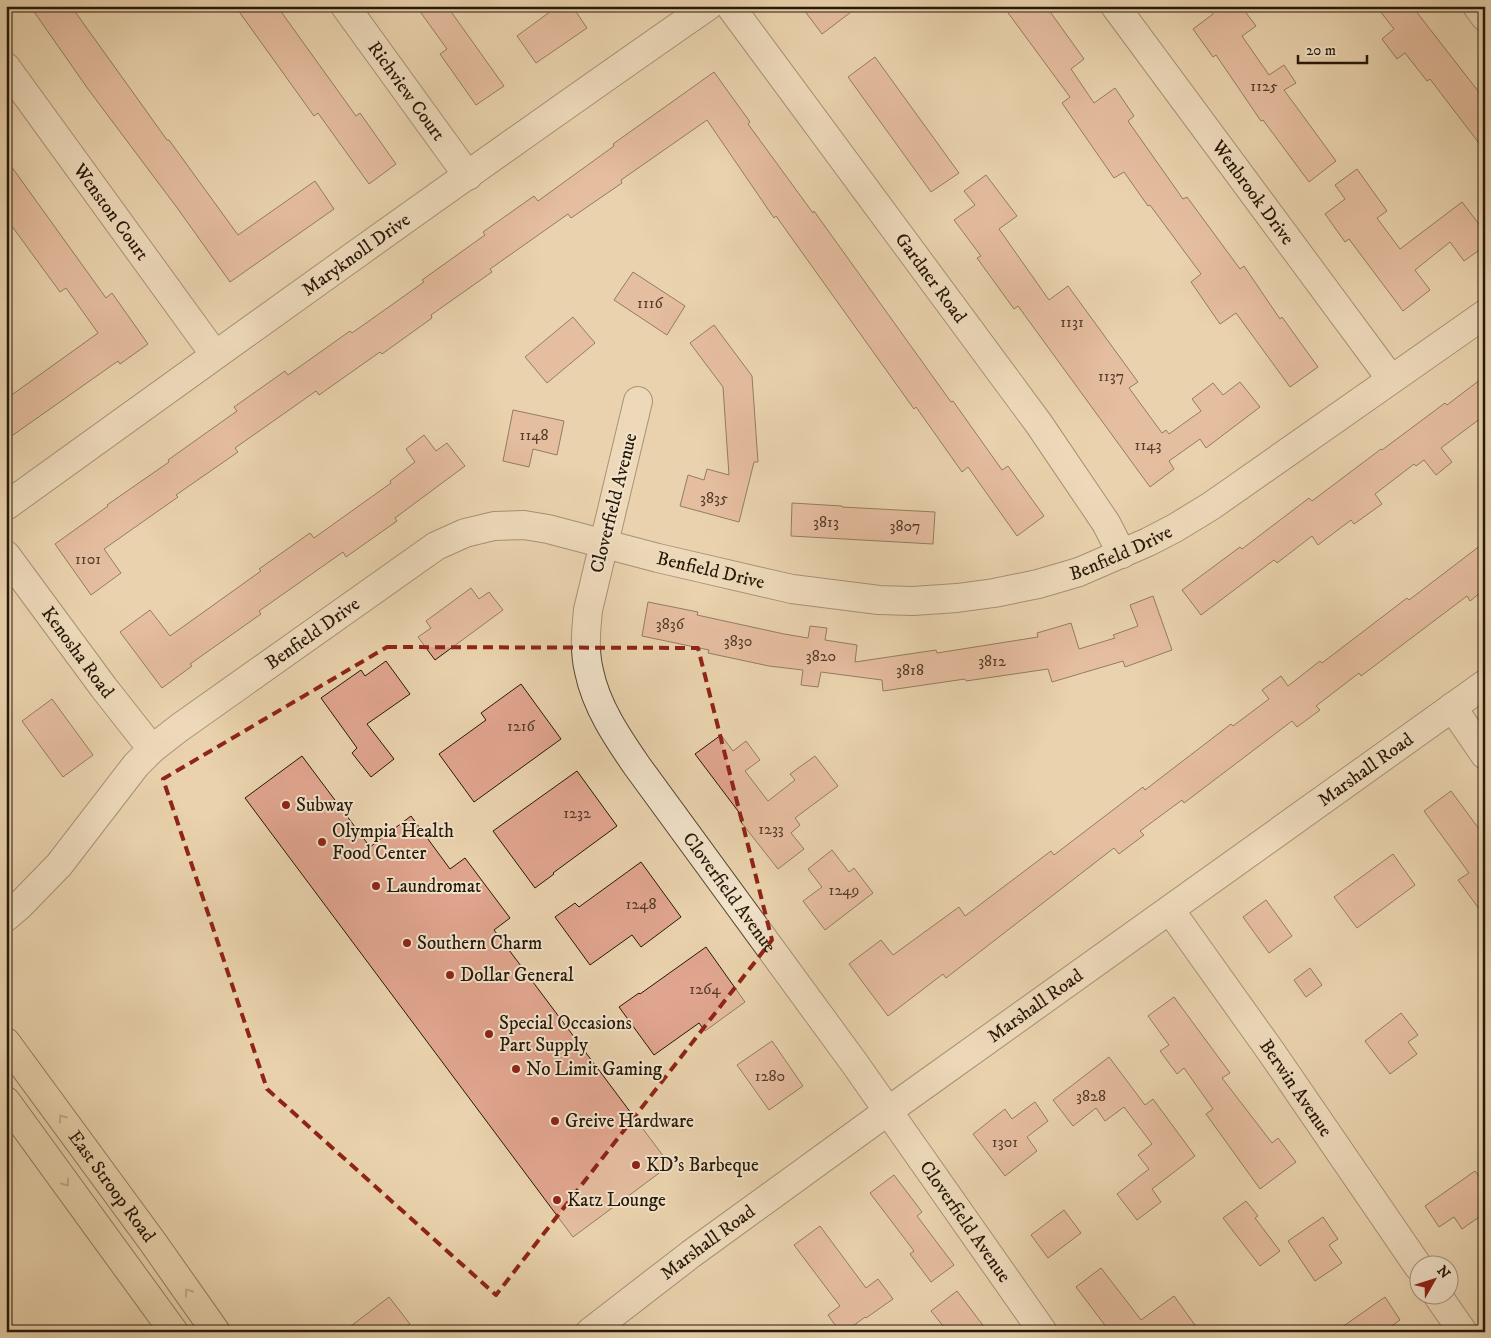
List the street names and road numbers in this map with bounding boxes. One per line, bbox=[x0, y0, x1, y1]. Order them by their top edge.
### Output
street label: Richview Court bbox=[363, 37, 450, 145]
street label: Wenbrook Drive bbox=[1206, 135, 1299, 249]
street label: Wenston Court bbox=[68, 158, 154, 265]
street label: Maryknoll Drive bbox=[297, 208, 415, 301]
street label: Gardner Road bbox=[890, 228, 972, 328]
street label: Cloverfield Avenue bbox=[585, 431, 643, 575]
street label: Benfield Drive bbox=[1067, 520, 1176, 586]
street label: Benfield Drive bbox=[654, 547, 767, 594]
street label: Benfield Drive bbox=[261, 592, 364, 675]
street label: Kenosha Road bbox=[36, 602, 119, 703]
street label: Marshall Road bbox=[1313, 727, 1418, 811]
street label: Cloverfield Avenue bbox=[678, 828, 781, 957]
street label: Marshall Road bbox=[983, 964, 1088, 1048]
street label: Berwin Avenue bbox=[1254, 1035, 1337, 1141]
street label: East Stroop Road bbox=[63, 1126, 161, 1247]
street label: Cloverfield Avenue bbox=[915, 1156, 1016, 1287]
street label: Marshall Road bbox=[656, 1200, 760, 1285]

